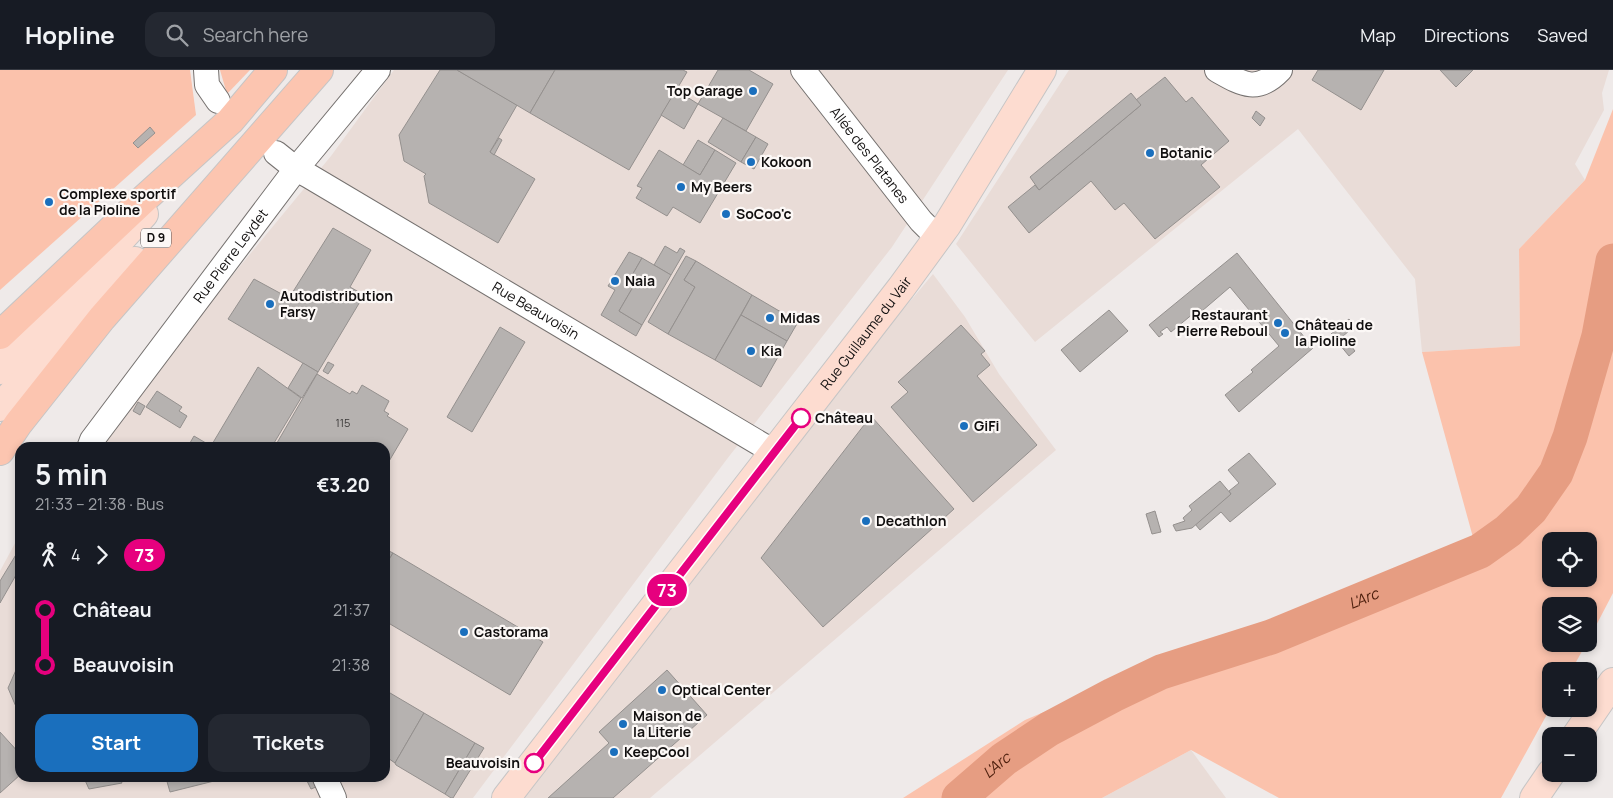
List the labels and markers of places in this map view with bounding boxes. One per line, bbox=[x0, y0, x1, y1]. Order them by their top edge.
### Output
place label: Top Garage bbox=[667, 81, 743, 100]
marker: Top Garage bbox=[747, 85, 759, 97]
place label: Botanic bbox=[1160, 143, 1212, 162]
marker: Botanic bbox=[1144, 147, 1156, 159]
place label: Kokoon bbox=[761, 152, 812, 171]
marker: Kokoon bbox=[745, 156, 757, 168]
place label: My Beers bbox=[691, 177, 753, 196]
marker: My Beers bbox=[675, 181, 687, 193]
place label: Complexe sportif de la Pioline bbox=[59, 184, 176, 219]
marker: Complexe sportif de la Pioline bbox=[43, 196, 55, 208]
place label: SoCoo'c bbox=[736, 204, 792, 223]
marker: SoCoo'c bbox=[720, 208, 732, 220]
place label: Naia bbox=[625, 271, 655, 290]
marker: Naia bbox=[609, 275, 621, 287]
place label: Autodistribution Farsy bbox=[280, 286, 393, 321]
marker: Autodistribution Farsy bbox=[264, 298, 276, 310]
place label: Restaurant Pierre Reboul bbox=[1177, 305, 1268, 340]
place label: Midas bbox=[780, 308, 821, 327]
marker: Midas bbox=[764, 312, 776, 324]
place label: Château de la Pioline bbox=[1295, 315, 1373, 350]
marker: Restaurant Pierre Reboul bbox=[1272, 317, 1284, 329]
marker: Château de la Pioline bbox=[1279, 327, 1291, 339]
place label: Kia bbox=[761, 341, 782, 360]
marker: Kia bbox=[745, 345, 757, 357]
marker: Château bbox=[791, 408, 811, 428]
place label: Château bbox=[815, 408, 873, 427]
place label: GiFi bbox=[974, 416, 999, 435]
marker: GiFi bbox=[958, 420, 970, 432]
place label: Decathlon bbox=[876, 511, 946, 530]
marker: Decathlon bbox=[860, 515, 872, 527]
place label: Castorama bbox=[474, 622, 548, 641]
marker: Castorama bbox=[458, 626, 470, 638]
place label: Optical Center bbox=[672, 680, 771, 699]
marker: Optical Center bbox=[656, 684, 668, 696]
place label: Maison de la Literie bbox=[633, 706, 702, 741]
marker: Maison de la Literie bbox=[617, 718, 629, 730]
place label: KeepCool bbox=[624, 742, 689, 761]
marker: KeepCool bbox=[608, 746, 620, 758]
place label: Beauvoisin bbox=[446, 753, 520, 772]
marker: Beauvoisin bbox=[524, 753, 544, 773]

